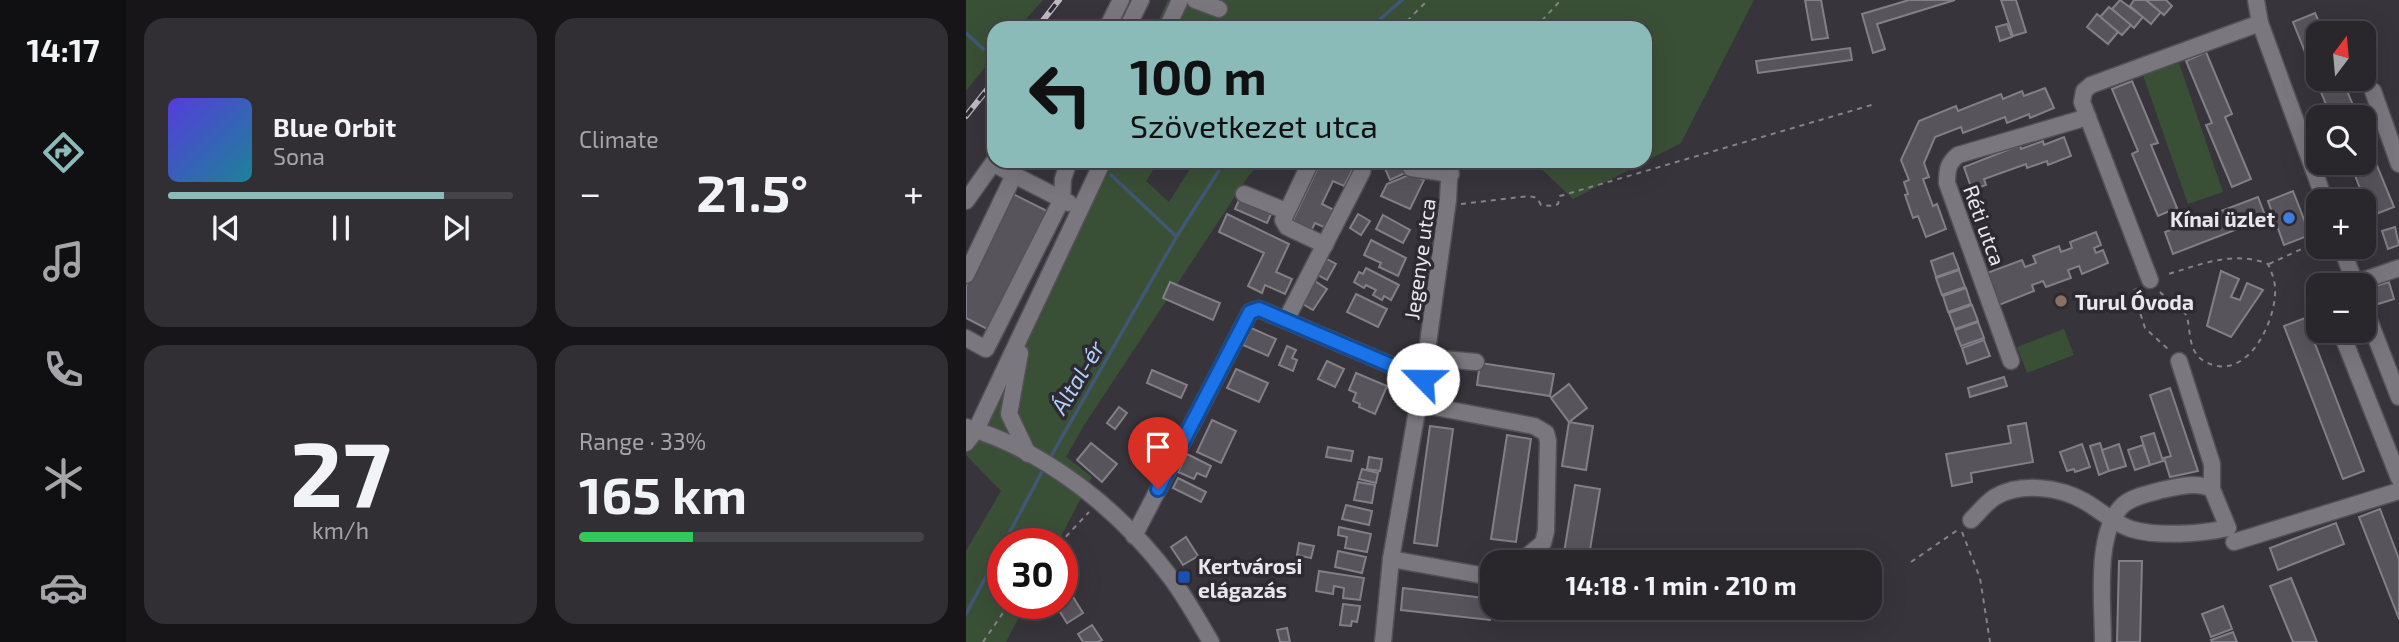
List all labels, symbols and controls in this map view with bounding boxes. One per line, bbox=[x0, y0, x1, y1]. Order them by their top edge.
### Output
north arrow bbox=[2306, 21, 2376, 91]
map controls bbox=[2306, 21, 2376, 343]
text: 14:17 bbox=[26, 30, 100, 68]
text: 100 m bbox=[1130, 46, 1267, 105]
icon: left bbox=[1015, 49, 1106, 140]
button: search bbox=[2306, 105, 2376, 175]
text: Szövetkezet utca bbox=[1130, 106, 1378, 144]
text: Blue Orbit bbox=[273, 111, 396, 142]
text: Climate bbox=[579, 125, 659, 153]
icon: directions bbox=[39, 128, 88, 177]
text: Sona bbox=[273, 142, 325, 170]
text: 21.5° bbox=[696, 160, 808, 222]
text: − bbox=[579, 169, 601, 215]
text: + bbox=[903, 169, 924, 215]
street label: Réti utca bbox=[1959, 181, 2011, 269]
button: + bbox=[2306, 189, 2376, 259]
street label: Jegenye utca bbox=[1398, 197, 1440, 321]
place label: Kínai üzlet bbox=[2170, 206, 2275, 231]
icon: previous bbox=[207, 209, 245, 247]
icon: pause bbox=[322, 209, 360, 247]
icon: next bbox=[437, 209, 475, 247]
marker: Kínai üzlet bbox=[2281, 210, 2297, 226]
icon: music bbox=[39, 237, 88, 286]
button: − bbox=[2306, 273, 2376, 343]
place label: Turul Óvoda bbox=[2075, 289, 2194, 314]
marker: Turul Óvoda bbox=[2053, 293, 2069, 309]
water label: Által-ér bbox=[1044, 334, 1110, 420]
position arrow bbox=[1386, 342, 1460, 416]
icon: phone bbox=[39, 345, 88, 394]
text: 27 bbox=[290, 416, 391, 525]
pin bbox=[1128, 417, 1188, 489]
text: Range · 33% bbox=[579, 427, 706, 455]
icon: arrive bbox=[1139, 428, 1177, 466]
icon: climate bbox=[39, 454, 88, 503]
text: 165 km bbox=[579, 462, 747, 524]
text: km/h bbox=[312, 516, 369, 544]
speed limit sign: 30 bbox=[987, 528, 1078, 619]
place label: Kertvárosi elágazás bbox=[1198, 553, 1302, 602]
icon: car bbox=[39, 563, 88, 612]
marker: Kertvárosi elágazás bbox=[1176, 569, 1192, 585]
text: 14:18 · 1 min · 210 m bbox=[1565, 569, 1797, 600]

